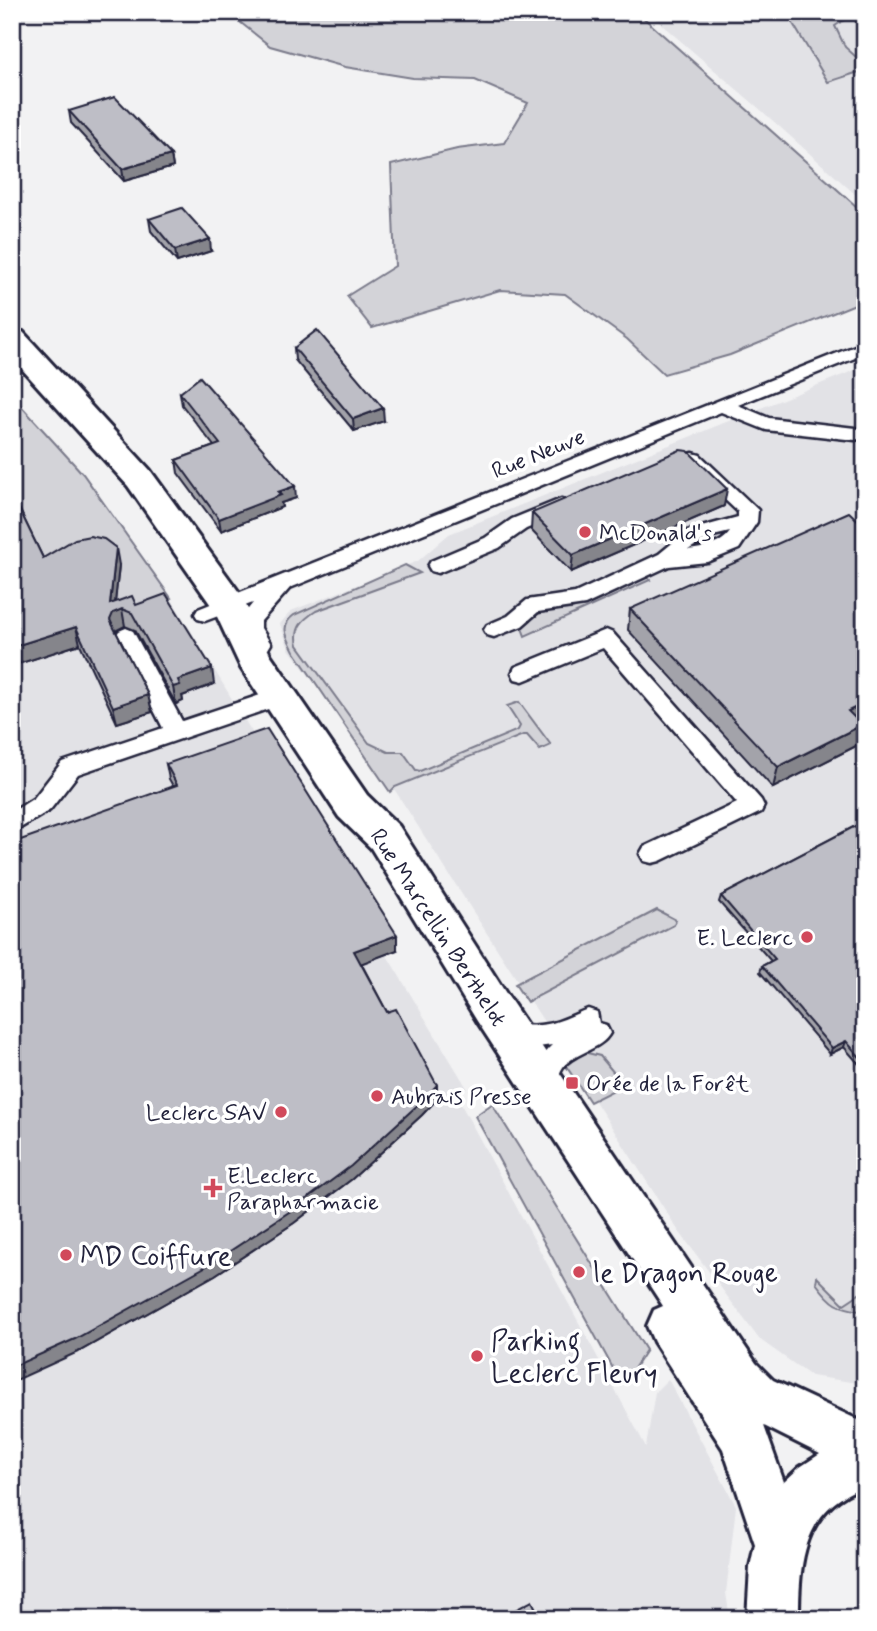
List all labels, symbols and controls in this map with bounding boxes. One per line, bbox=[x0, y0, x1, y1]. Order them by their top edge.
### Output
street label: Rue Neuve bbox=[488, 423, 590, 487]
place label: McDonald's bbox=[599, 519, 712, 549]
marker: McDonald's bbox=[577, 524, 593, 540]
street label: Rue Marcellin Berthelot bbox=[362, 823, 513, 1033]
place label: E. Leclerc bbox=[697, 924, 793, 954]
marker: E. Leclerc bbox=[799, 929, 815, 945]
place label: Orée de la Forêt bbox=[586, 1070, 750, 1100]
marker: Orée de la Forêt bbox=[564, 1075, 580, 1091]
place label: Aubrais Presse bbox=[391, 1083, 532, 1113]
marker: Aubrais Presse bbox=[369, 1088, 385, 1104]
place label: Leclerc SAV bbox=[146, 1099, 267, 1129]
marker: Leclerc SAV bbox=[273, 1104, 289, 1120]
place label: E.Leclerc Parapharmacie bbox=[227, 1162, 379, 1218]
marker: E.Leclerc Parapharmacie bbox=[205, 1180, 221, 1196]
place label: MD Coiffure bbox=[80, 1239, 231, 1276]
marker: MD Coiffure bbox=[58, 1247, 74, 1263]
place label: le Dragon Rouge bbox=[593, 1256, 778, 1293]
marker: le Dragon Rouge bbox=[571, 1264, 587, 1280]
place label: Parking Leclerc Fleury bbox=[491, 1324, 658, 1393]
marker: Parking Leclerc Fleury bbox=[469, 1348, 485, 1364]

